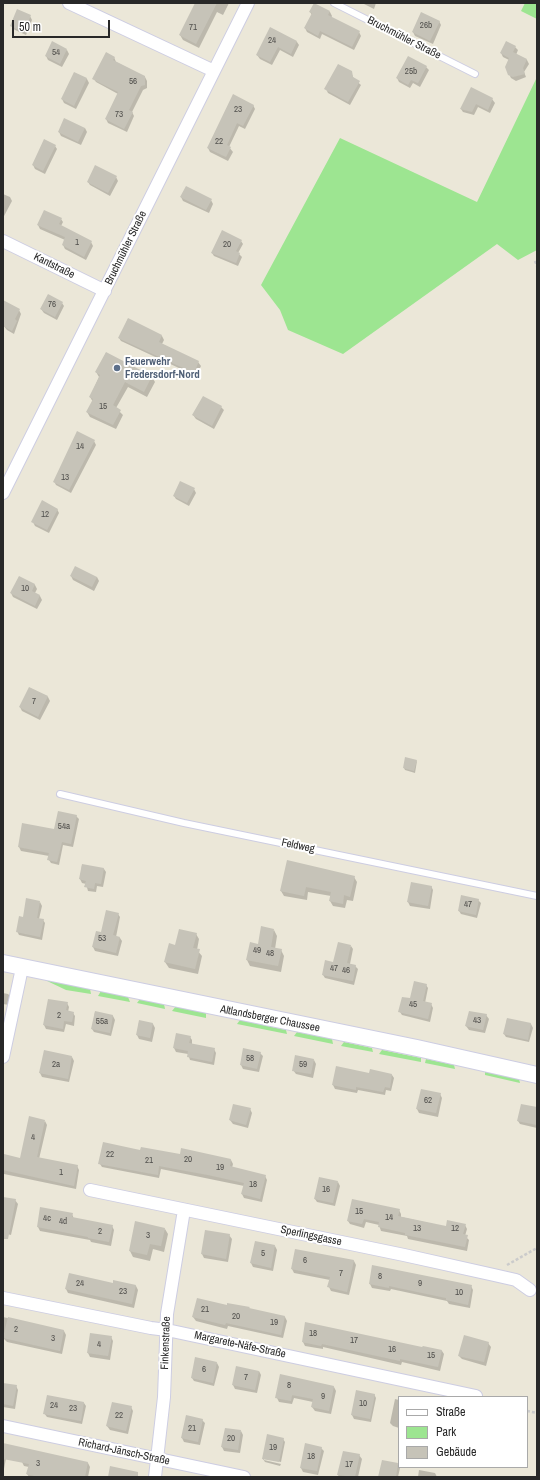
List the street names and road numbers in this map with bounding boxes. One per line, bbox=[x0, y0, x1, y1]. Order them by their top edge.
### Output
street label: Bruchmühler Straße bbox=[365, 14, 443, 62]
street label: Bruchmühler Straße bbox=[102, 209, 150, 287]
street label: Kantstraße bbox=[31, 250, 77, 282]
street label: Feldweg bbox=[280, 836, 316, 856]
street label: Altlandsberger Chaussee bbox=[219, 1003, 321, 1035]
street label: Sperlingsgasse bbox=[279, 1223, 343, 1249]
street label: Finkenstraße bbox=[158, 1316, 174, 1370]
street label: Margarete-Näfe-Straße bbox=[193, 1329, 287, 1361]
street label: Richard-Jänsch-Straße bbox=[77, 1436, 171, 1468]

